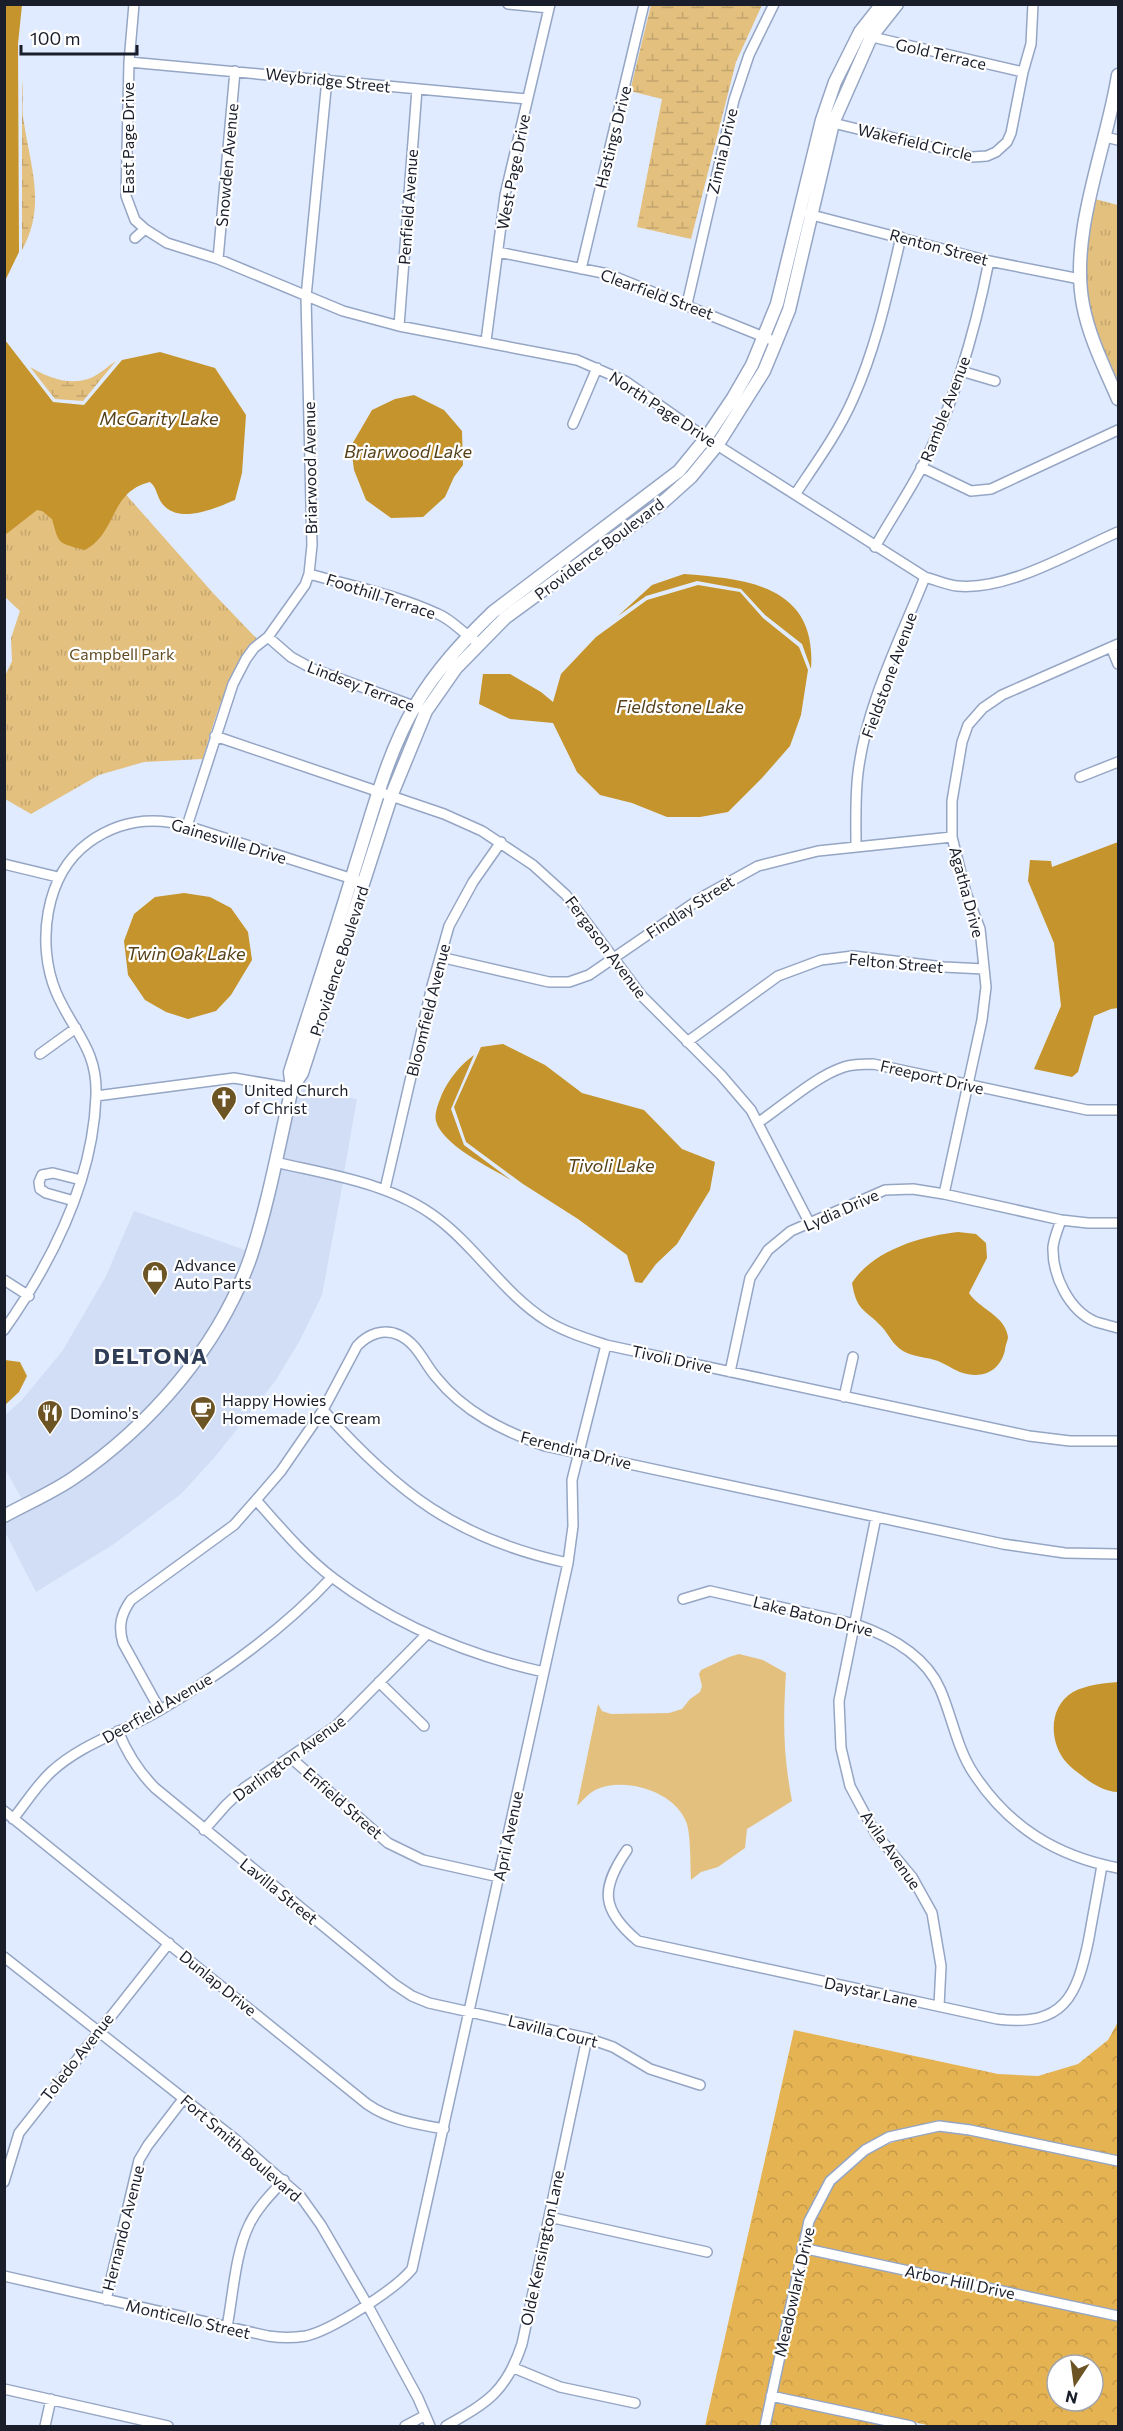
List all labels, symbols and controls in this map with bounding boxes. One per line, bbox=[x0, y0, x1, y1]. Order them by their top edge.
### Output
scale bar bbox=[21, 18, 136, 56]
text: 100 m bbox=[30, 27, 80, 49]
street label: Gold Terrace bbox=[894, 34, 988, 73]
street label: Weybridge Street bbox=[264, 63, 392, 96]
street label: East Page Drive bbox=[118, 82, 137, 194]
street label: Hastings Drive bbox=[591, 84, 634, 190]
street label: Snowden Avenue bbox=[212, 103, 241, 227]
street label: Zinnia Drive bbox=[702, 106, 741, 196]
street label: West Page Drive bbox=[492, 112, 533, 231]
street label: Wakefield Circle bbox=[856, 119, 974, 164]
street label: Penfield Avenue bbox=[394, 148, 421, 265]
street label: Renton Street bbox=[888, 224, 991, 269]
street label: Clearfield Street bbox=[598, 264, 717, 323]
street label: Ramble Avenue bbox=[916, 353, 973, 464]
street label: North Page Drive bbox=[606, 367, 720, 450]
street label: Briarwood Avenue bbox=[299, 401, 320, 535]
water label: McGarity Lake bbox=[99, 407, 219, 429]
water label: Briarwood Lake bbox=[344, 440, 473, 462]
street label: Providence Boulevard bbox=[530, 494, 667, 603]
street label: Foothill Terrace bbox=[324, 569, 438, 622]
street label: Fieldstone Avenue bbox=[857, 609, 920, 740]
park label: Campbell Park bbox=[69, 644, 175, 663]
street label: Lindsey Terrace bbox=[305, 656, 417, 715]
water label: Fieldstone Lake bbox=[616, 695, 744, 717]
street label: Gainesville Drive bbox=[169, 814, 289, 867]
street label: Agatha Drive bbox=[946, 844, 989, 939]
street label: Findlay Street bbox=[642, 871, 737, 942]
street label: Providence Boulevard bbox=[305, 883, 372, 1038]
street label: Fergason Avenue bbox=[562, 892, 651, 1002]
water label: Twin Oak Lake bbox=[126, 942, 246, 964]
street label: Bloomfield Avenue bbox=[402, 942, 453, 1078]
street label: Felton Street bbox=[848, 949, 945, 976]
street label: Freeport Drive bbox=[879, 1055, 986, 1098]
place label: United Church of Christ bbox=[244, 1080, 348, 1117]
church icon: United Church of Christ bbox=[209, 1084, 239, 1122]
water label: Tivoli Lake bbox=[567, 1154, 655, 1176]
street label: Lydia Drive bbox=[800, 1185, 881, 1235]
place label: Advance Auto Parts bbox=[174, 1255, 252, 1292]
shop icon: Advance Auto Parts bbox=[140, 1259, 170, 1297]
street label: Tivoli Drive bbox=[630, 1341, 714, 1376]
district label: DELTONA bbox=[94, 1342, 208, 1369]
place label: Happy Howies Homemade Ice Cream bbox=[222, 1390, 381, 1427]
cafe icon: Happy Howies Homemade Ice Cream bbox=[188, 1394, 218, 1432]
restaurant icon: Domino's bbox=[35, 1398, 65, 1436]
place label: Domino's bbox=[70, 1403, 139, 1422]
street label: Ferendina Drive bbox=[519, 1427, 634, 1472]
street label: Lake Baton Drive bbox=[751, 1591, 875, 1640]
street label: Deerfield Avenue bbox=[98, 1668, 215, 1747]
street label: Darlington Avenue bbox=[229, 1710, 349, 1805]
street label: Enfield Street bbox=[300, 1763, 387, 1843]
street label: April Avenue bbox=[489, 1789, 526, 1883]
street label: Avila Avenue bbox=[857, 1807, 925, 1893]
street label: Lavilla Street bbox=[237, 1854, 322, 1928]
street label: Dunlap Drive bbox=[176, 1946, 261, 2019]
street label: Daystar Lane bbox=[823, 1972, 920, 2011]
street label: Toledo Avenue bbox=[36, 2009, 117, 2104]
street label: Lavilla Court bbox=[506, 2010, 600, 2051]
street label: Fort Smith Boulevard bbox=[177, 2090, 306, 2205]
street label: Hernando Avenue bbox=[98, 2163, 147, 2293]
street label: Olde Kensington Lane bbox=[516, 2169, 567, 2327]
street label: Meadowlark Drive bbox=[769, 2225, 818, 2359]
street label: Arbor Hill Drive bbox=[903, 2261, 1017, 2302]
street label: Monticello Street bbox=[124, 2295, 253, 2342]
north arrow bbox=[1045, 2353, 1105, 2413]
text: N bbox=[1064, 2387, 1079, 2409]

